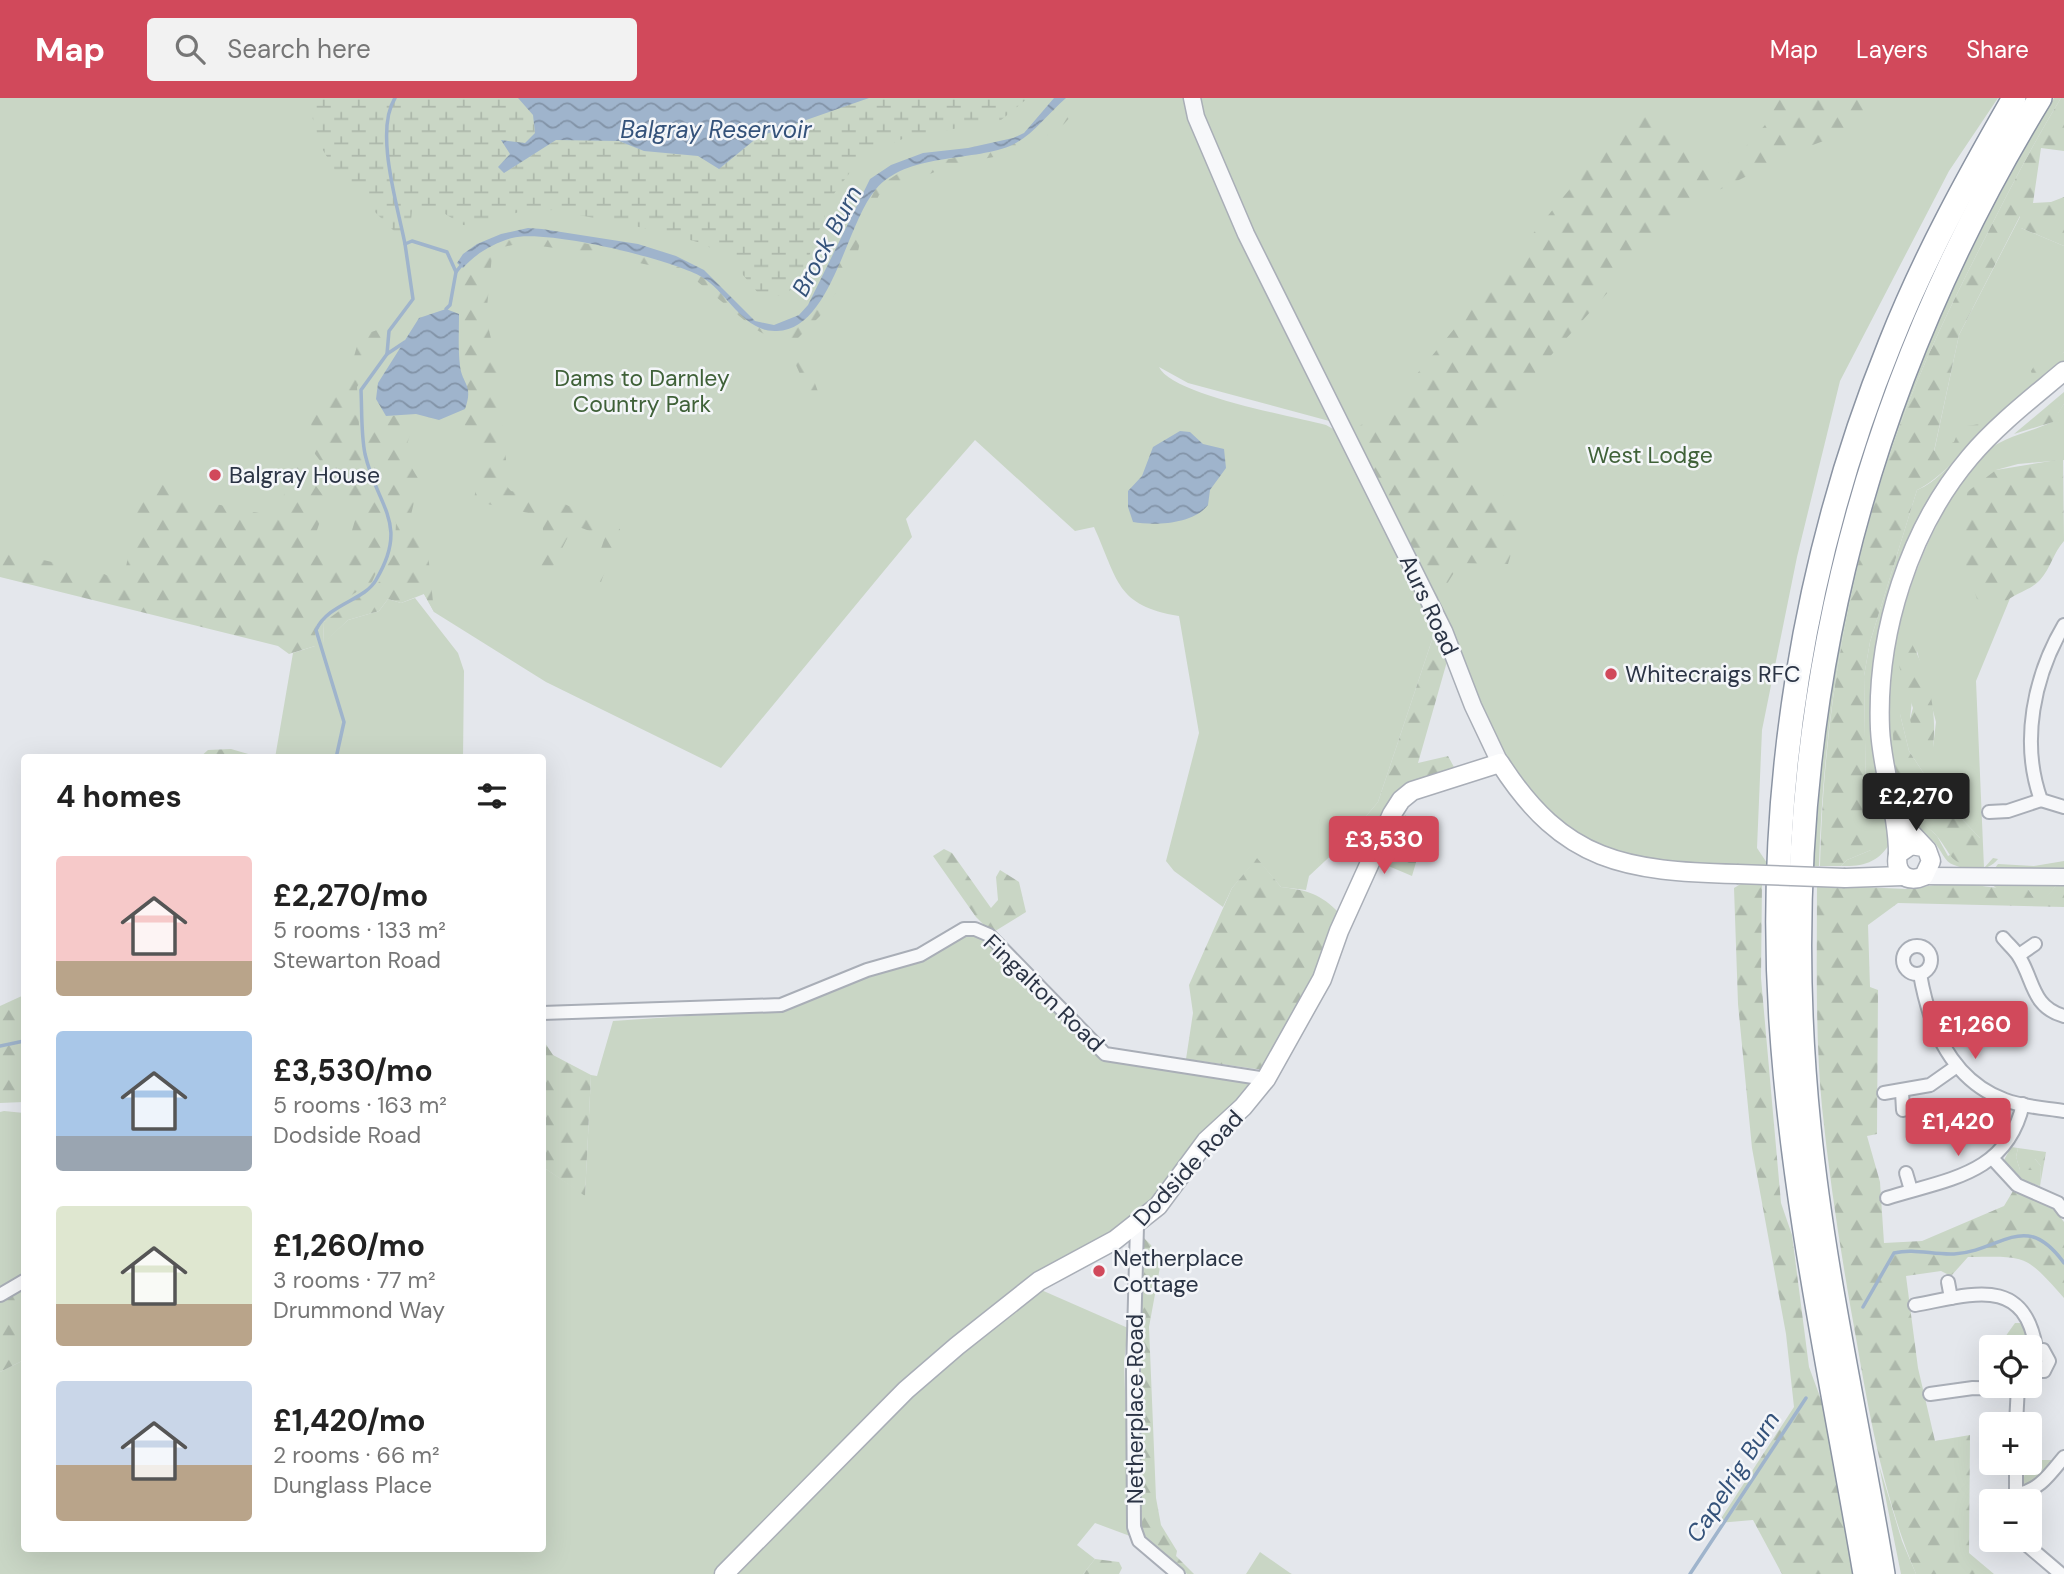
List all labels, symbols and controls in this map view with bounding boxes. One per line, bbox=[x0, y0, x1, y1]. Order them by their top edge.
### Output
search box bbox=[147, 18, 637, 81]
text: Map bbox=[35, 28, 105, 71]
icon: search bbox=[171, 30, 209, 68]
text: Search here bbox=[227, 32, 371, 66]
text: Map bbox=[1770, 34, 1818, 65]
text: Layers bbox=[1856, 34, 1928, 65]
text: Share bbox=[1966, 34, 2029, 65]
water label: Balgray Reservoir bbox=[620, 114, 813, 145]
water label: Brock Burn bbox=[784, 180, 869, 301]
park label: Dams to Darnley Country Park bbox=[554, 363, 730, 419]
park label: West Lodge bbox=[1587, 440, 1713, 470]
place label: Balgray House bbox=[229, 460, 380, 490]
marker: Balgray House bbox=[207, 467, 223, 483]
street label: Aurs Road bbox=[1393, 550, 1465, 660]
place label: Whitecraigs RFC bbox=[1625, 659, 1800, 689]
marker: Whitecraigs RFC bbox=[1603, 666, 1619, 682]
pin: £2,270 bbox=[1859, 774, 1973, 833]
text: 4 homes bbox=[56, 777, 182, 816]
icon: filters bbox=[473, 777, 511, 815]
text: £2,270 bbox=[1879, 781, 1953, 811]
pin: £3,530 bbox=[1327, 816, 1441, 876]
text: £3,530 bbox=[1345, 824, 1423, 854]
text: £2,270/mo bbox=[273, 876, 428, 915]
icon: home bbox=[112, 884, 196, 968]
text: 5 rooms · 133 m² bbox=[273, 915, 446, 945]
street label: Fingalton Road bbox=[977, 928, 1111, 1058]
text: Stewarton Road bbox=[273, 945, 441, 975]
pin: £1,260 bbox=[1918, 1002, 2032, 1061]
text: £1,260 bbox=[1939, 1009, 2011, 1039]
text: £3,530/mo bbox=[273, 1051, 433, 1090]
icon: home bbox=[112, 1059, 196, 1143]
text: 5 rooms · 163 m² bbox=[273, 1090, 447, 1120]
pin: £1,420 bbox=[1901, 1098, 2015, 1158]
street label: Dodside Road bbox=[1127, 1104, 1249, 1232]
text: £1,420 bbox=[1922, 1106, 1994, 1136]
text: Dodside Road bbox=[273, 1120, 421, 1150]
text: £1,260/mo bbox=[273, 1226, 425, 1265]
icon: home bbox=[112, 1234, 196, 1318]
place label: Netherplace Cottage bbox=[1113, 1243, 1244, 1299]
marker: Netherplace Cottage bbox=[1091, 1263, 1107, 1279]
text: 3 rooms · 77 m² bbox=[273, 1265, 436, 1295]
text: Drummond Way bbox=[273, 1295, 445, 1325]
street label: Netherplace Road bbox=[1120, 1314, 1150, 1504]
map controls bbox=[1979, 1335, 2042, 1552]
button: locate bbox=[1979, 1335, 2042, 1398]
text: £1,420/mo bbox=[273, 1401, 425, 1440]
water label: Capelrig Burn bbox=[1679, 1405, 1786, 1548]
icon: home bbox=[112, 1409, 196, 1493]
button: + bbox=[1979, 1412, 2042, 1475]
text: 2 rooms · 66 m² bbox=[273, 1440, 440, 1470]
text: Dunglass Place bbox=[273, 1470, 432, 1500]
button: − bbox=[1979, 1489, 2042, 1552]

